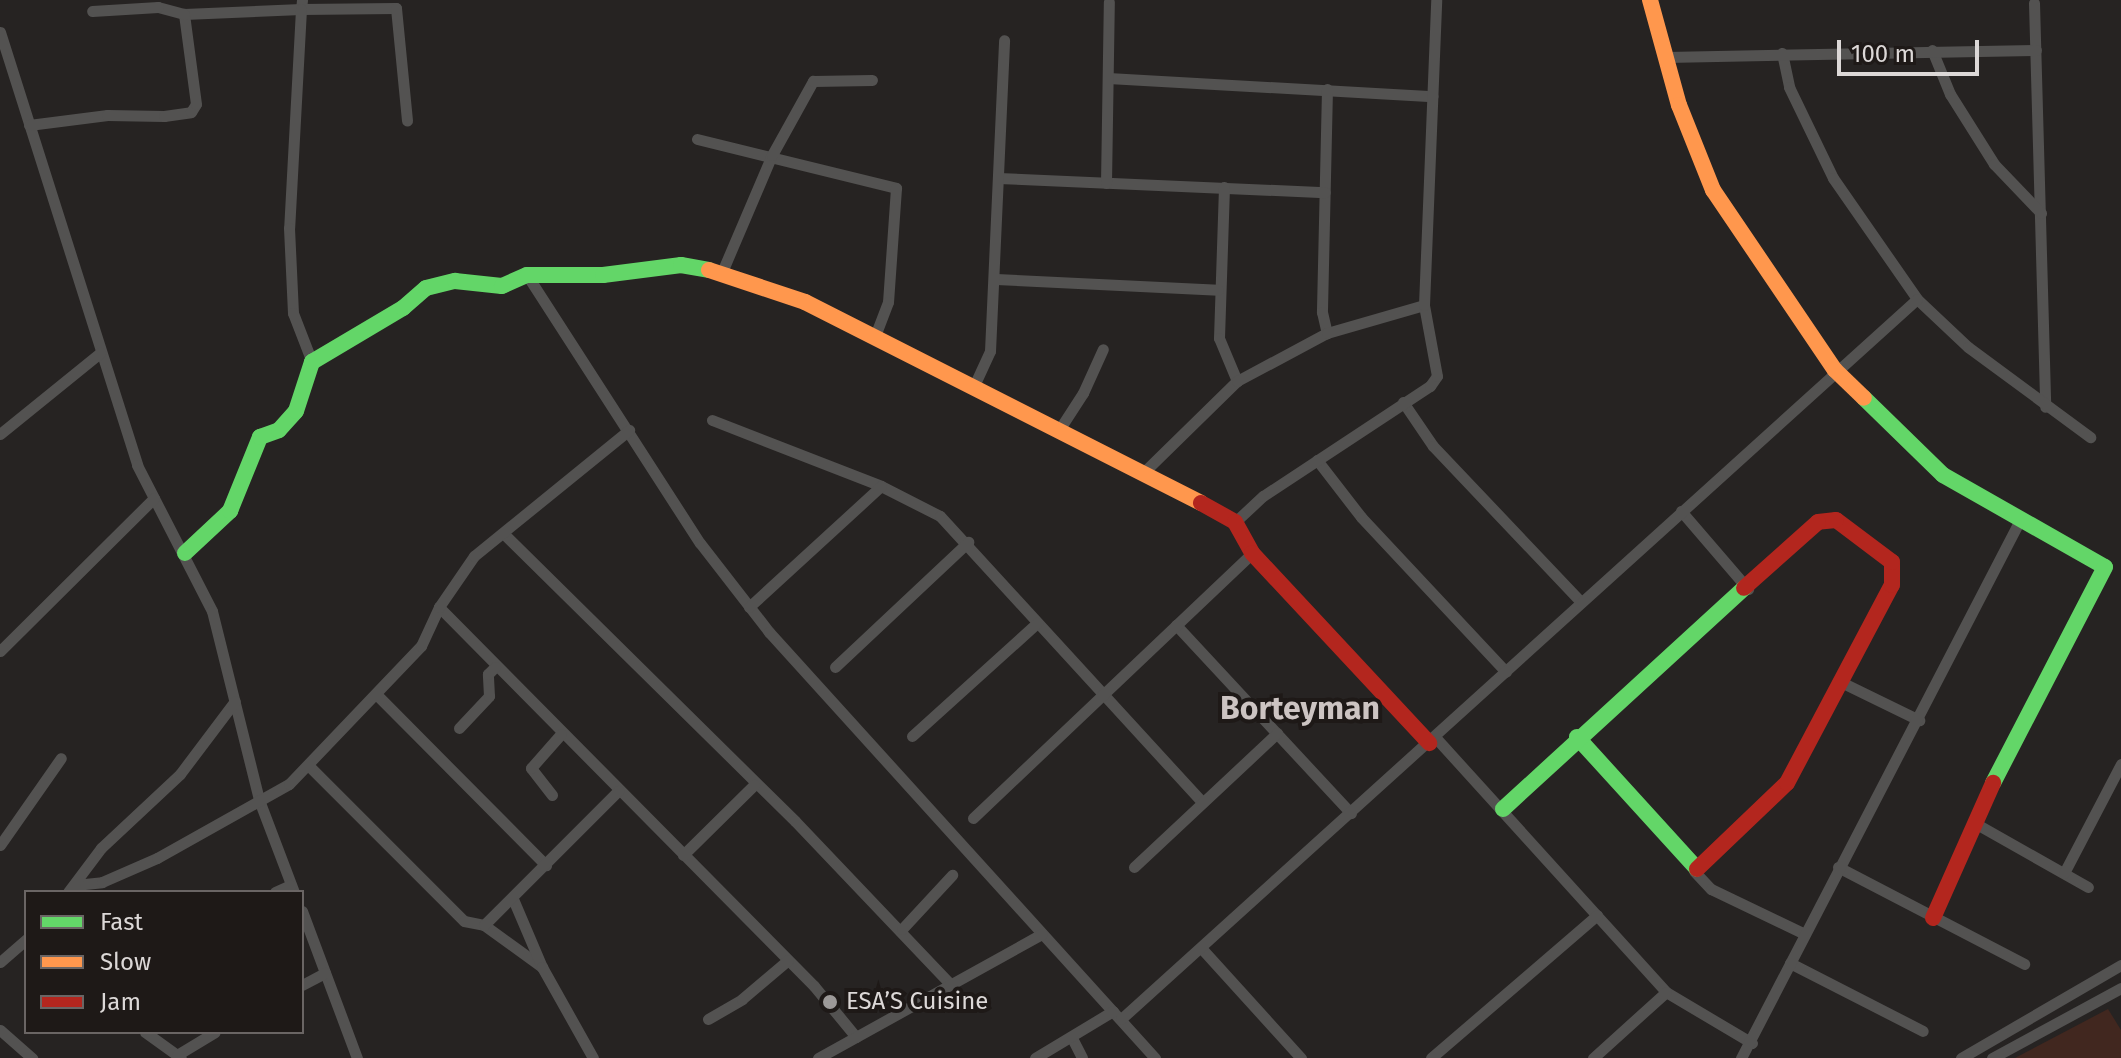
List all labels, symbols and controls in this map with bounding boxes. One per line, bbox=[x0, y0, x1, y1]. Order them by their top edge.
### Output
scale bar bbox=[1841, 24, 1983, 74]
text: 100 m bbox=[1851, 40, 1915, 68]
district label: Borteyman bbox=[1220, 689, 1380, 727]
legend bbox=[24, 890, 304, 1034]
text: Fast bbox=[100, 908, 143, 936]
text: Slow bbox=[100, 948, 151, 976]
text: Jam bbox=[100, 988, 141, 1016]
place label: ESA’S Cuisine bbox=[846, 988, 988, 1016]
marker: ESA’S Cuisine bbox=[821, 993, 839, 1011]

